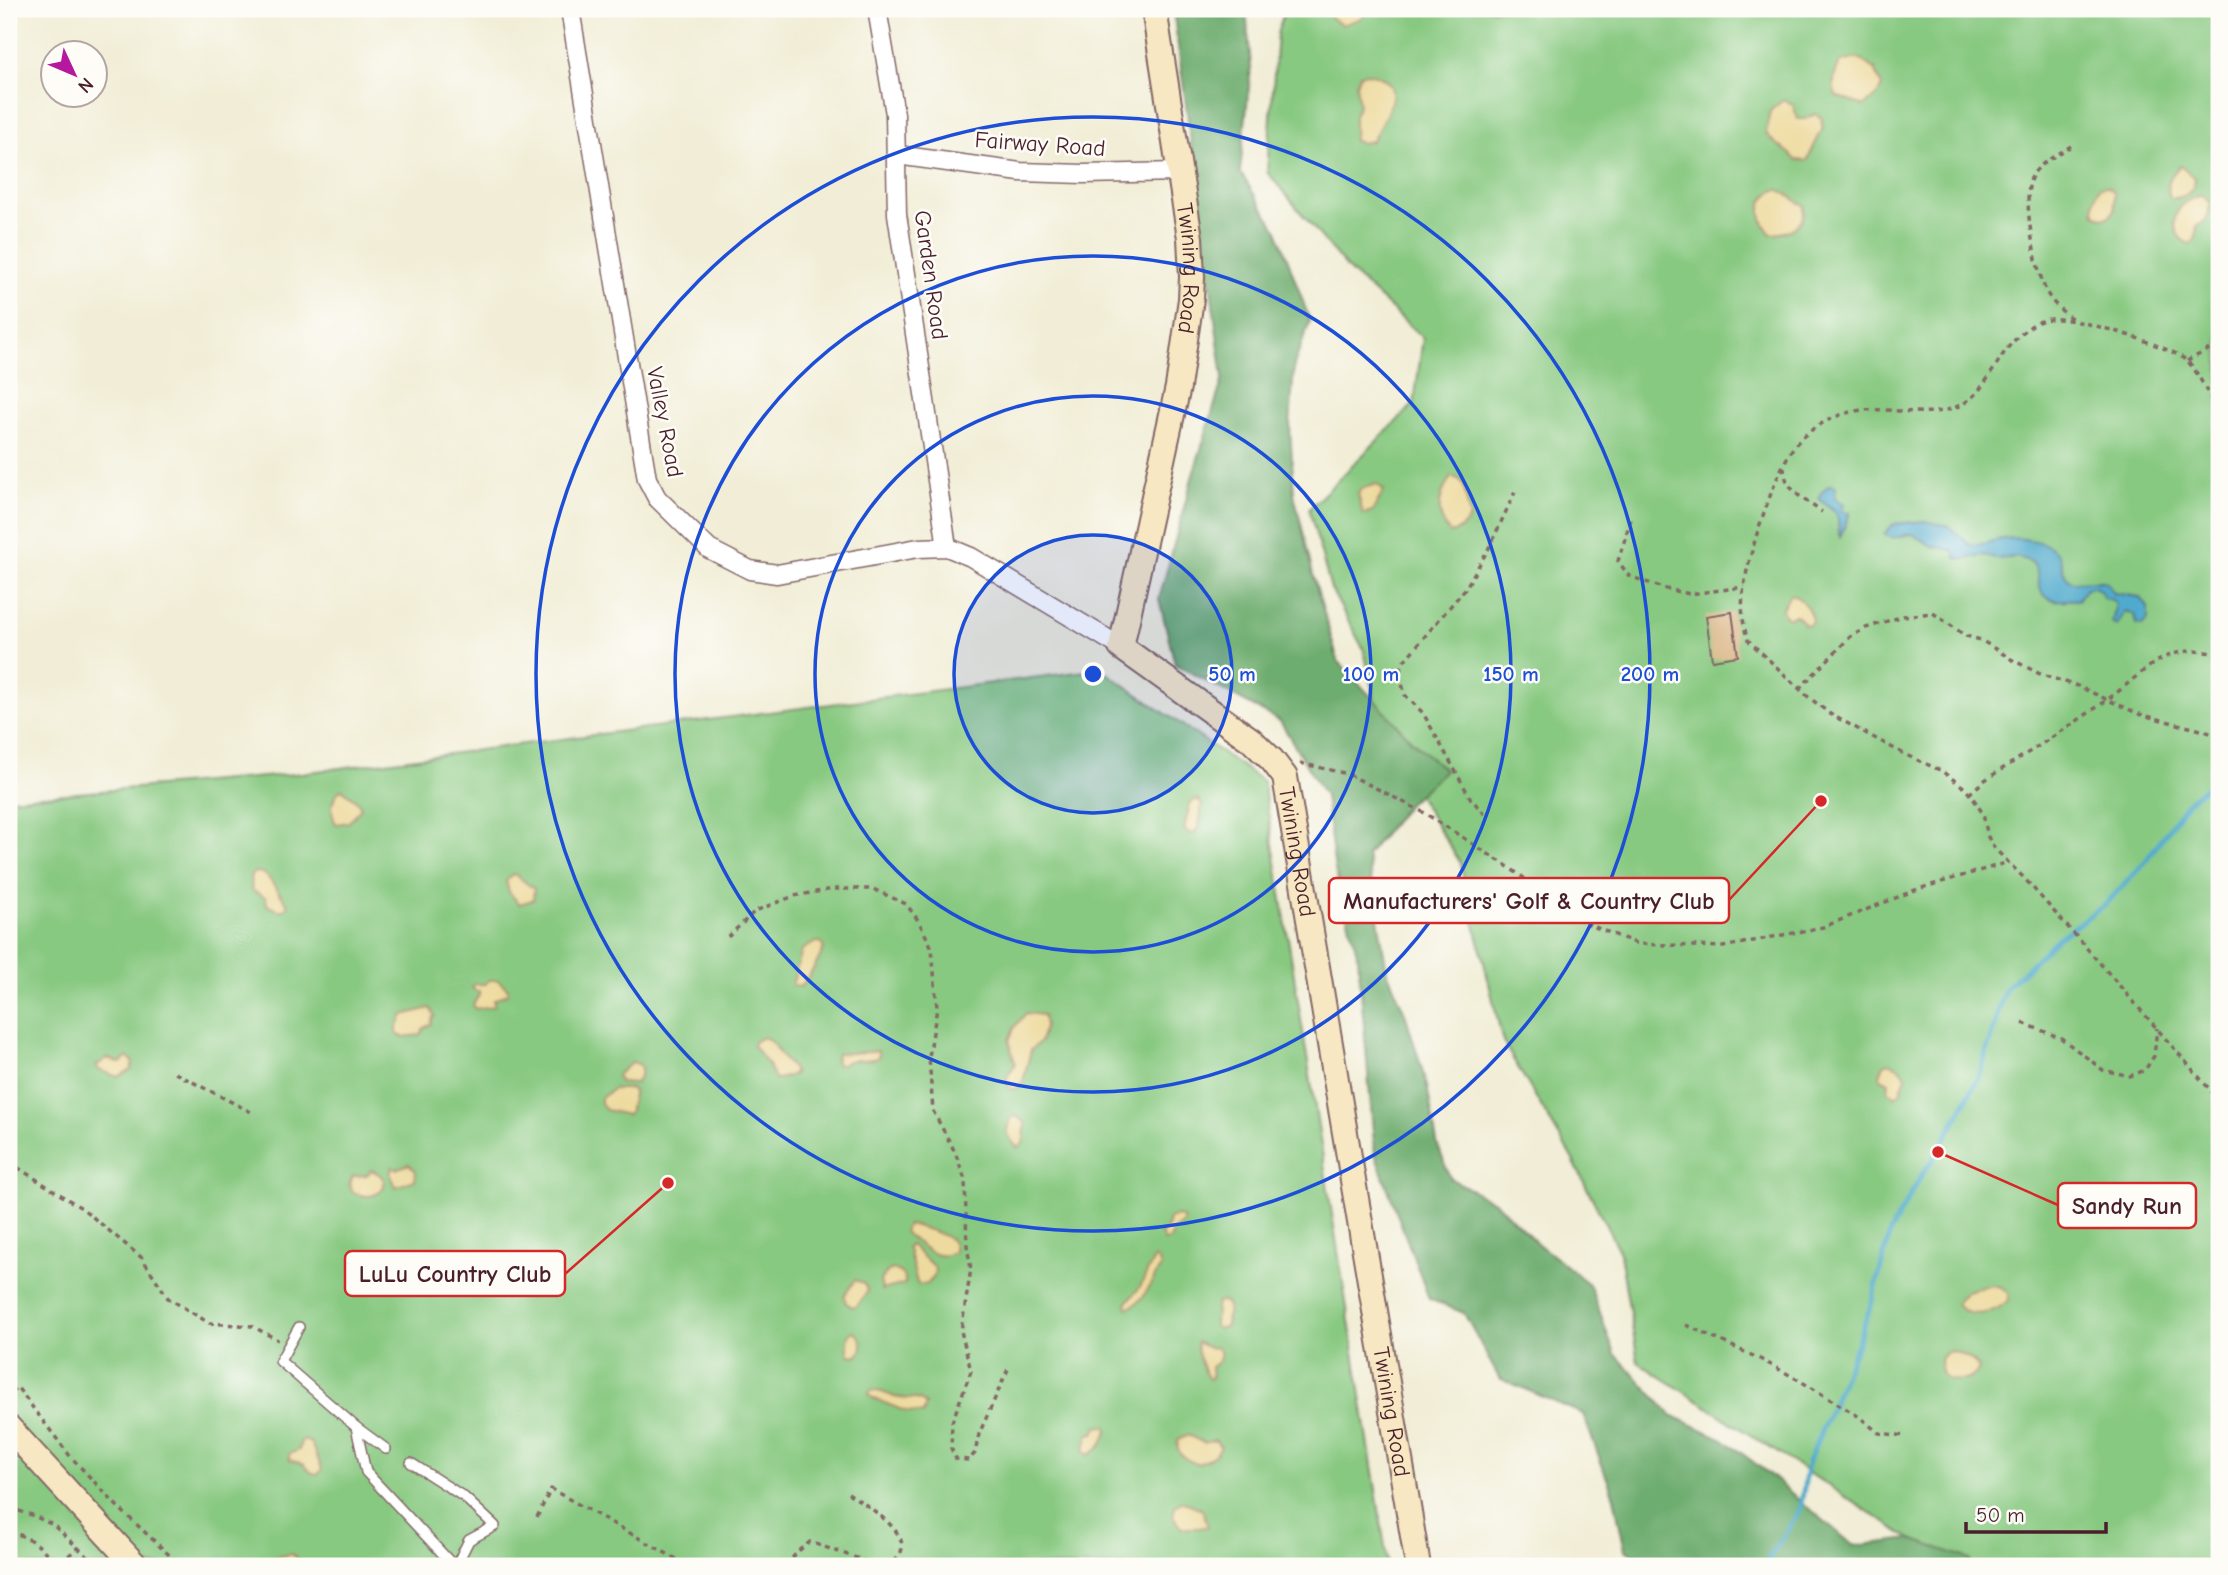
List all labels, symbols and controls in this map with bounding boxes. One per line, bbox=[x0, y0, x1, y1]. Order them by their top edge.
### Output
north arrow bbox=[38, 38, 108, 108]
text: N bbox=[73, 73, 98, 97]
street label: Fairway Road bbox=[974, 126, 1106, 162]
street label: Twining Road bbox=[1171, 201, 1206, 335]
street label: Garden Road bbox=[909, 208, 953, 342]
street label: Valley Road bbox=[641, 364, 689, 480]
centre of rings bbox=[1081, 662, 1105, 686]
text: 50 m bbox=[1208, 662, 1256, 686]
text: 100 m bbox=[1343, 662, 1399, 686]
text: 150 m bbox=[1483, 662, 1539, 686]
text: 200 m bbox=[1621, 662, 1679, 686]
street label: Twining Road bbox=[1273, 785, 1322, 919]
callout: Manufacturers' Golf & Country Club bbox=[1329, 878, 1729, 923]
text: Manufacturers' Golf & Country Club bbox=[1343, 887, 1715, 915]
callout: Sandy Run bbox=[2058, 1183, 2196, 1228]
text: Sandy Run bbox=[2072, 1192, 2182, 1220]
callout: LuLu Country Club bbox=[345, 1251, 565, 1296]
text: LuLu Country Club bbox=[359, 1260, 551, 1288]
street label: Twining Road bbox=[1368, 1345, 1416, 1479]
scale bar bbox=[1966, 1491, 2106, 1535]
text: 50 m bbox=[1976, 1503, 2025, 1527]

